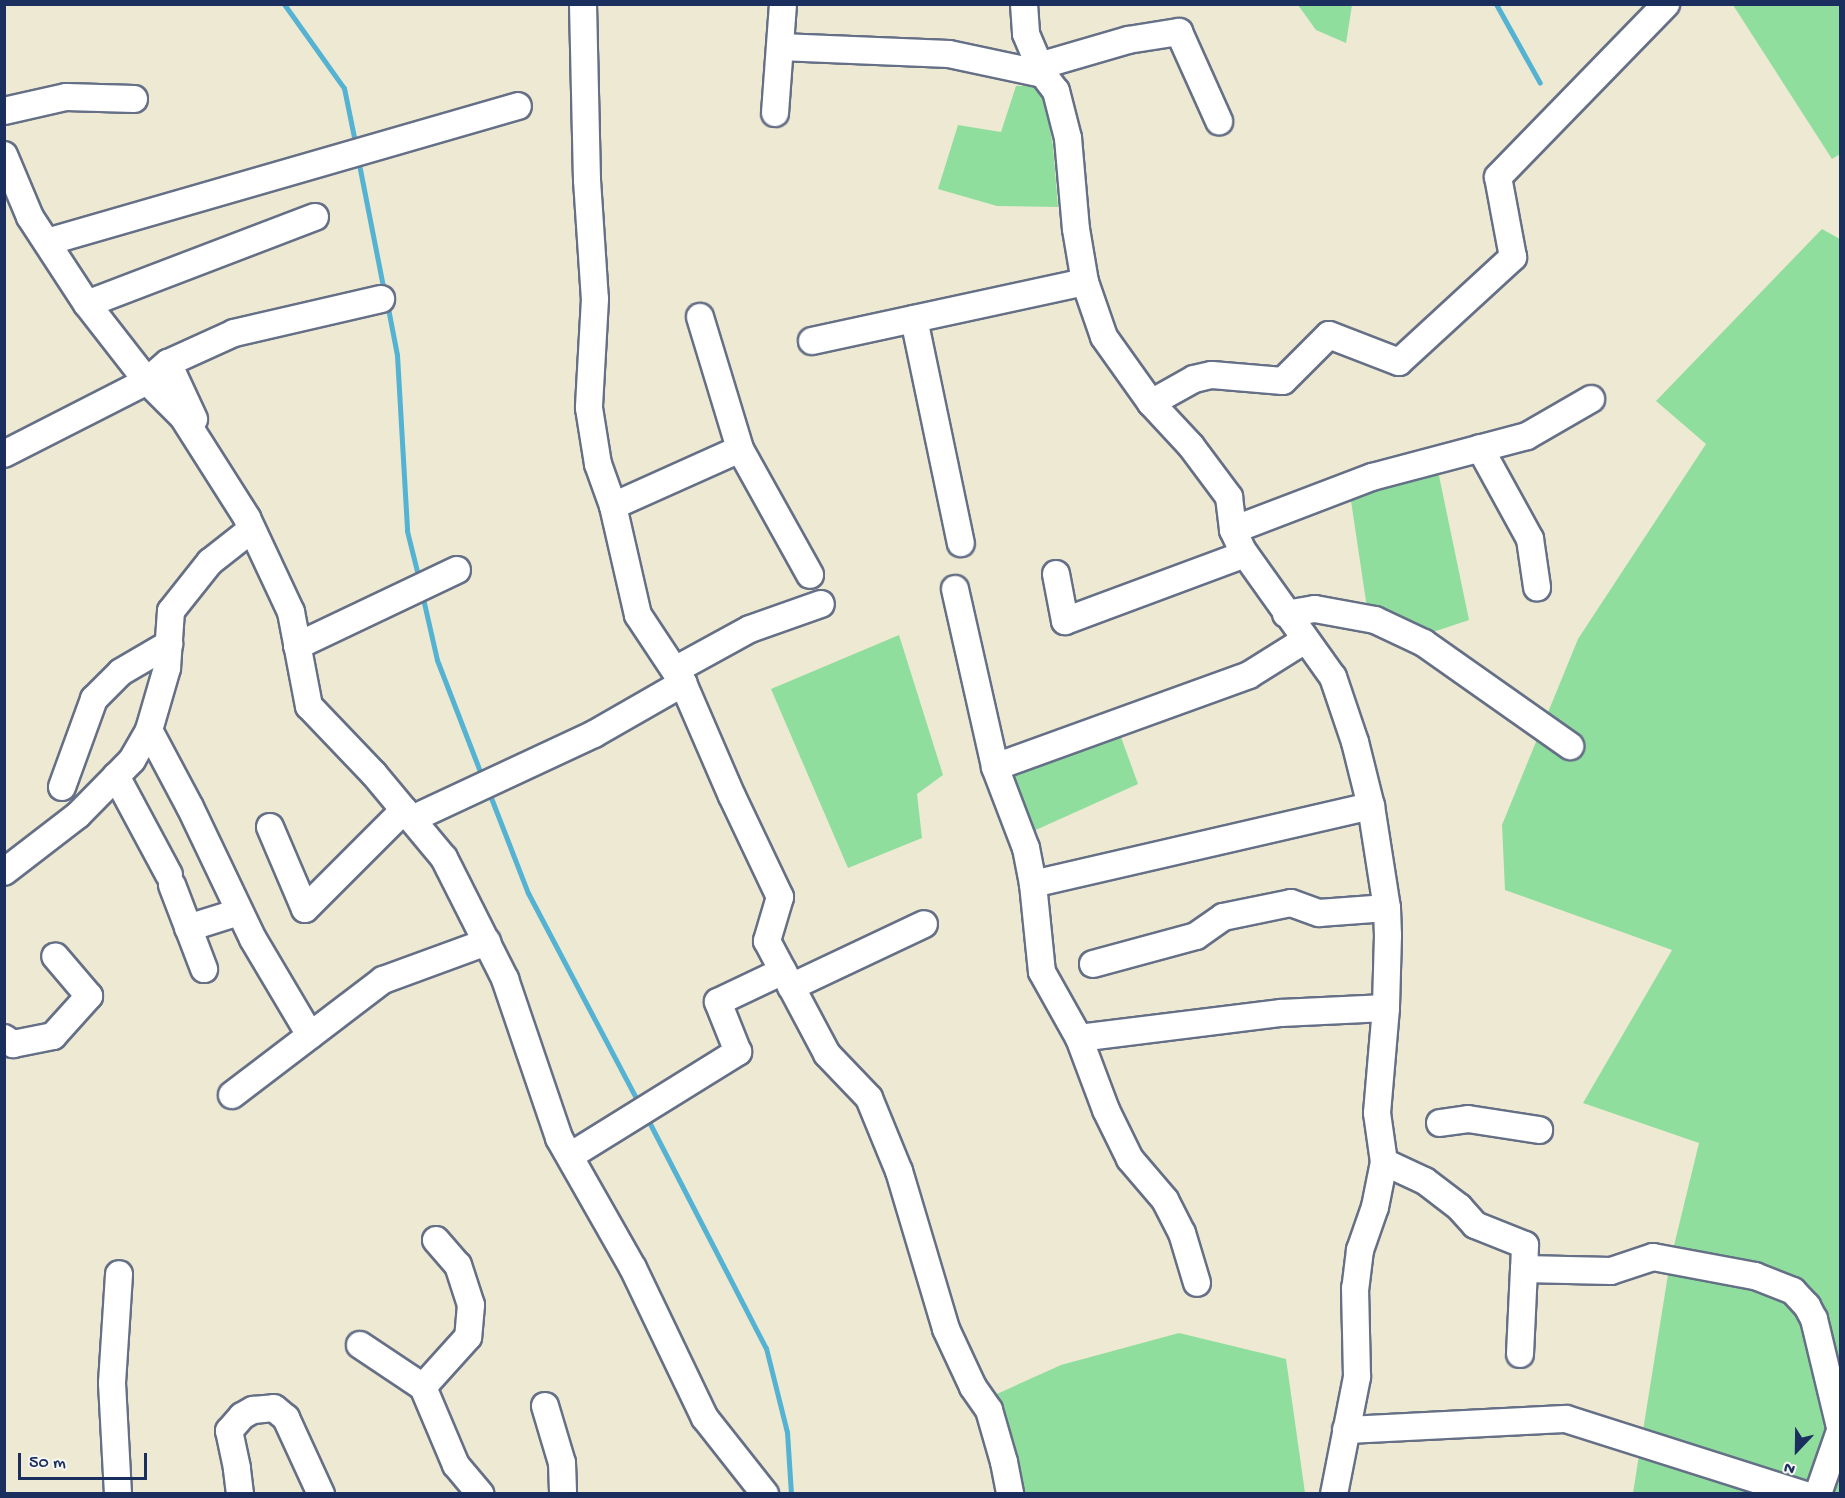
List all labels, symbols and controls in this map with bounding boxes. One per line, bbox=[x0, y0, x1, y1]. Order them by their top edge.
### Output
north arrow bbox=[1767, 1420, 1827, 1480]
scale bar bbox=[21, 1441, 150, 1479]
text: 50 m bbox=[29, 1453, 66, 1474]
text: N bbox=[1782, 1456, 1798, 1478]

